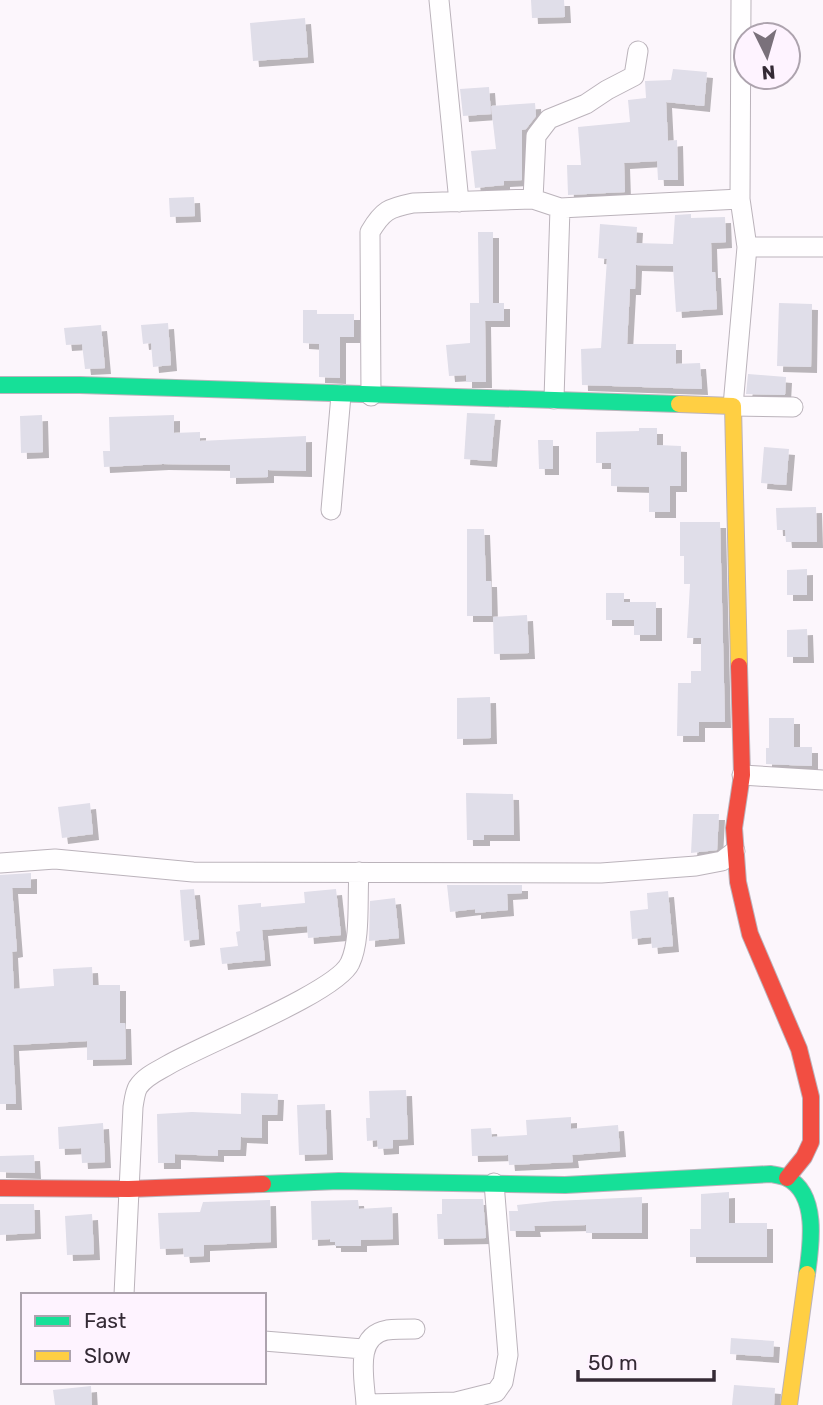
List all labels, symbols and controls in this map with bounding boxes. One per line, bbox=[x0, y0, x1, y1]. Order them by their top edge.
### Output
north arrow bbox=[732, 21, 802, 91]
text: N bbox=[761, 60, 776, 84]
legend bbox=[21, 1293, 266, 1384]
text: Fast bbox=[84, 1308, 126, 1333]
scale bar bbox=[578, 1338, 714, 1382]
text: Slow bbox=[84, 1343, 131, 1368]
text: 50 m bbox=[588, 1350, 638, 1375]

